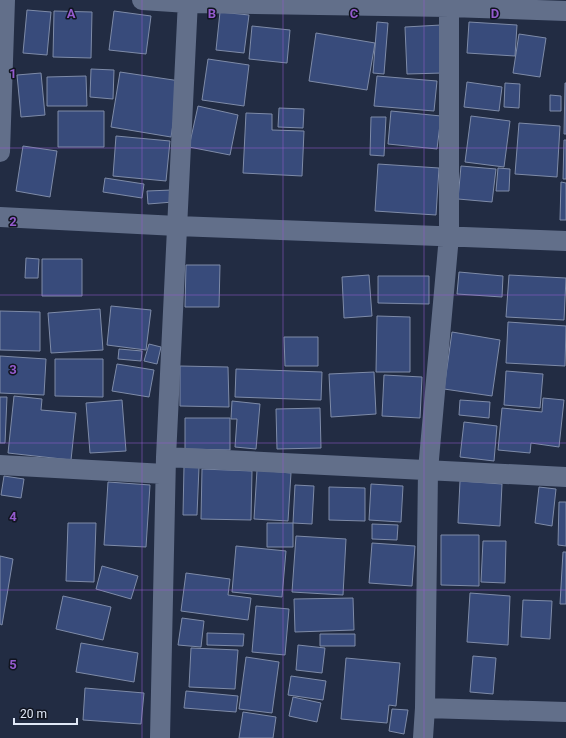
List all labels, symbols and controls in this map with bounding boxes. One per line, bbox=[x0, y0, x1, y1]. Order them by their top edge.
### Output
text: A bbox=[67, 6, 76, 21]
text: B bbox=[208, 6, 216, 21]
text: C bbox=[350, 6, 359, 21]
text: D bbox=[491, 6, 499, 21]
text: 1 bbox=[9, 66, 17, 81]
text: 2 bbox=[9, 214, 17, 229]
text: 3 bbox=[9, 362, 17, 377]
text: 4 bbox=[9, 509, 17, 524]
text: 5 bbox=[9, 657, 17, 672]
scale bar bbox=[14, 700, 77, 726]
text: 20 m bbox=[20, 707, 47, 721]

